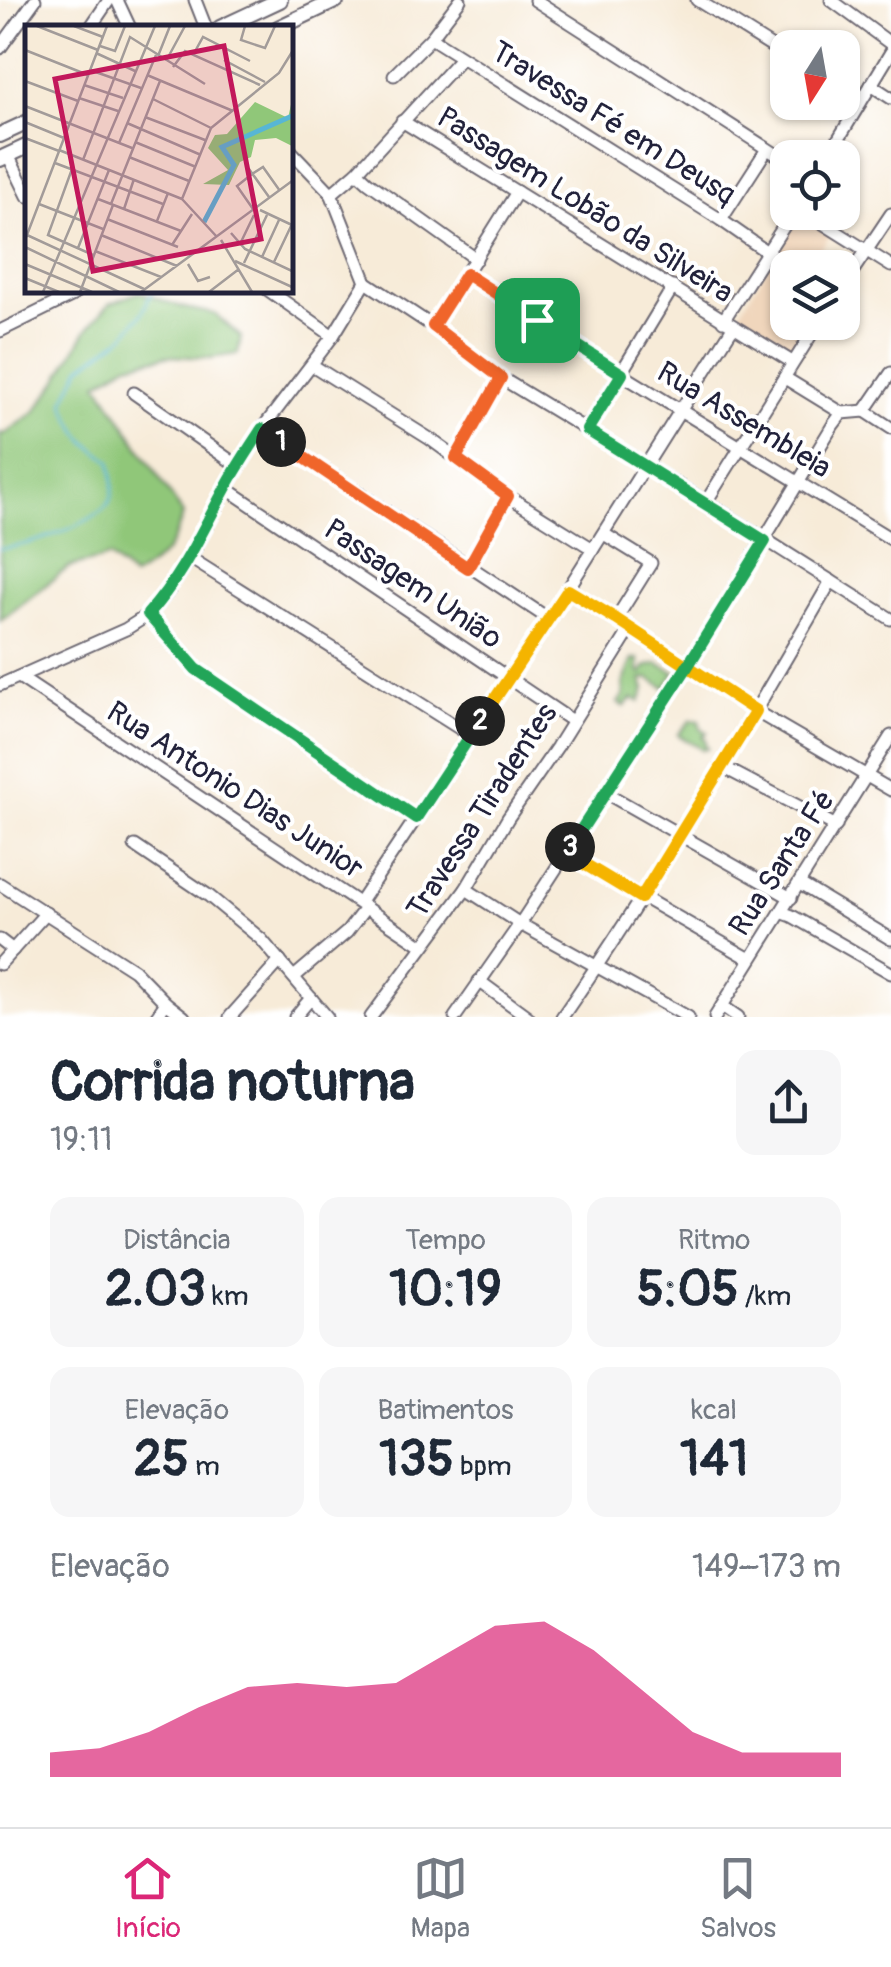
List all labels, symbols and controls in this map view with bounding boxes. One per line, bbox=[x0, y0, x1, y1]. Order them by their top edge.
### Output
inset map bbox=[25, 25, 292, 292]
north arrow bbox=[770, 30, 860, 120]
map controls bbox=[770, 30, 860, 340]
street label: Travessa Fé em Deusq bbox=[484, 33, 742, 213]
street label: Passagem Lobão da Silveira bbox=[430, 99, 740, 311]
button: locate bbox=[770, 140, 860, 230]
button: layers bbox=[770, 250, 860, 340]
pin bbox=[495, 278, 580, 363]
icon: arrive bbox=[510, 293, 565, 348]
street label: Rua Assembleia bbox=[650, 354, 838, 486]
pin: 1 bbox=[256, 417, 306, 467]
text: 1 bbox=[276, 424, 286, 459]
street label: Passagem União bbox=[317, 511, 509, 657]
street label: Rua Antonio Dias Junior bbox=[100, 693, 371, 887]
pin: 2 bbox=[455, 696, 505, 746]
street label: Travessa Tiradentes bbox=[399, 697, 565, 925]
text: 2 bbox=[472, 703, 488, 738]
street label: Rua Santa Fé bbox=[721, 783, 843, 943]
pin: 3 bbox=[545, 822, 595, 872]
text: 3 bbox=[562, 829, 578, 864]
text: Corrida noturna bbox=[50, 1048, 415, 1117]
button: share bbox=[736, 1050, 841, 1155]
text: 19:11 bbox=[50, 1120, 113, 1160]
text: Distância bbox=[123, 1223, 231, 1258]
text: Tempo bbox=[405, 1223, 486, 1258]
text: Ritmo bbox=[678, 1223, 750, 1258]
text: 2.03 bbox=[105, 1258, 206, 1321]
text: 10:19 bbox=[389, 1258, 502, 1321]
text: 5:05 bbox=[637, 1258, 739, 1321]
text: km bbox=[206, 1279, 249, 1314]
text: /km bbox=[739, 1279, 791, 1314]
text: Elevação bbox=[125, 1393, 229, 1428]
text: Batimentos bbox=[377, 1393, 514, 1428]
text: kcal bbox=[691, 1393, 737, 1428]
text: 25 bbox=[134, 1428, 189, 1491]
text: 135 bbox=[379, 1428, 454, 1491]
text: 141 bbox=[680, 1428, 748, 1491]
text: m bbox=[189, 1449, 220, 1484]
text: bpm bbox=[454, 1449, 512, 1484]
text: Elevação bbox=[50, 1547, 170, 1587]
text: 149–173 m bbox=[692, 1547, 841, 1587]
tab: Início bbox=[115, 1851, 181, 1946]
tab: Mapa bbox=[411, 1851, 470, 1946]
tab: Salvos bbox=[700, 1851, 776, 1946]

